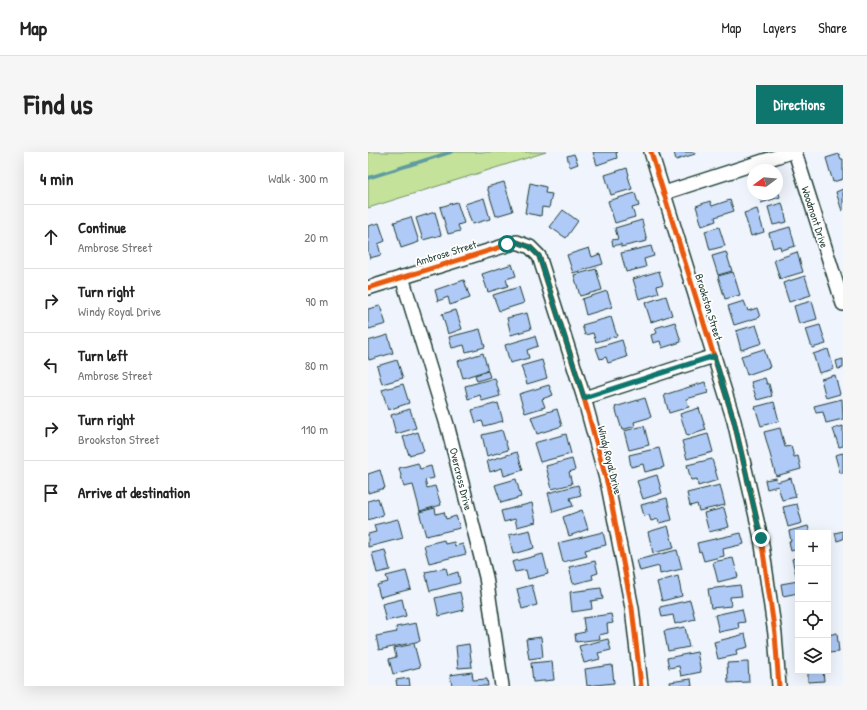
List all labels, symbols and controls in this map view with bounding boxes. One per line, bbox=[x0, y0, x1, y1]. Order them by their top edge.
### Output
text: Map bbox=[20, 15, 47, 41]
text: Map bbox=[721, 18, 741, 37]
text: Layers bbox=[763, 18, 796, 37]
text: Share bbox=[818, 18, 847, 37]
text: Find us bbox=[24, 85, 93, 123]
button: Directions bbox=[756, 85, 843, 124]
north arrow bbox=[747, 164, 783, 200]
text: 4 min bbox=[40, 167, 73, 190]
text: Walk · 300 m bbox=[268, 169, 328, 187]
street label: Woodmont Drive bbox=[798, 184, 832, 250]
text: Continue bbox=[78, 217, 126, 238]
icon: ahead bbox=[40, 226, 62, 248]
text: 20 m bbox=[304, 228, 328, 246]
route start bbox=[498, 235, 516, 253]
street label: Ambrose Street bbox=[414, 237, 478, 269]
text: Ambrose Street bbox=[78, 238, 152, 256]
street label: Brookston Street bbox=[692, 272, 726, 342]
text: Turn right bbox=[78, 281, 134, 302]
icon: right bbox=[40, 290, 62, 312]
text: 90 m bbox=[306, 292, 328, 310]
text: Windy Royal Drive bbox=[78, 302, 161, 320]
text: Turn left bbox=[78, 345, 128, 366]
icon: left bbox=[40, 354, 62, 376]
text: 80 m bbox=[305, 356, 328, 374]
text: Ambrose Street bbox=[78, 366, 152, 384]
text: Turn right bbox=[78, 409, 134, 430]
icon: right bbox=[40, 418, 62, 440]
text: 110 m bbox=[301, 420, 328, 438]
street label: Windy Royal Drive bbox=[595, 424, 625, 496]
text: Brookston Street bbox=[78, 430, 159, 448]
street label: Overcross Drive bbox=[446, 446, 476, 512]
icon: arrive bbox=[40, 482, 62, 504]
text: Arrive at destination bbox=[78, 482, 190, 503]
route end bbox=[752, 529, 770, 547]
map controls bbox=[795, 530, 831, 674]
button: + bbox=[795, 530, 831, 566]
button: − bbox=[795, 566, 831, 602]
button: locate bbox=[795, 602, 831, 638]
button: layers bbox=[795, 638, 831, 674]

